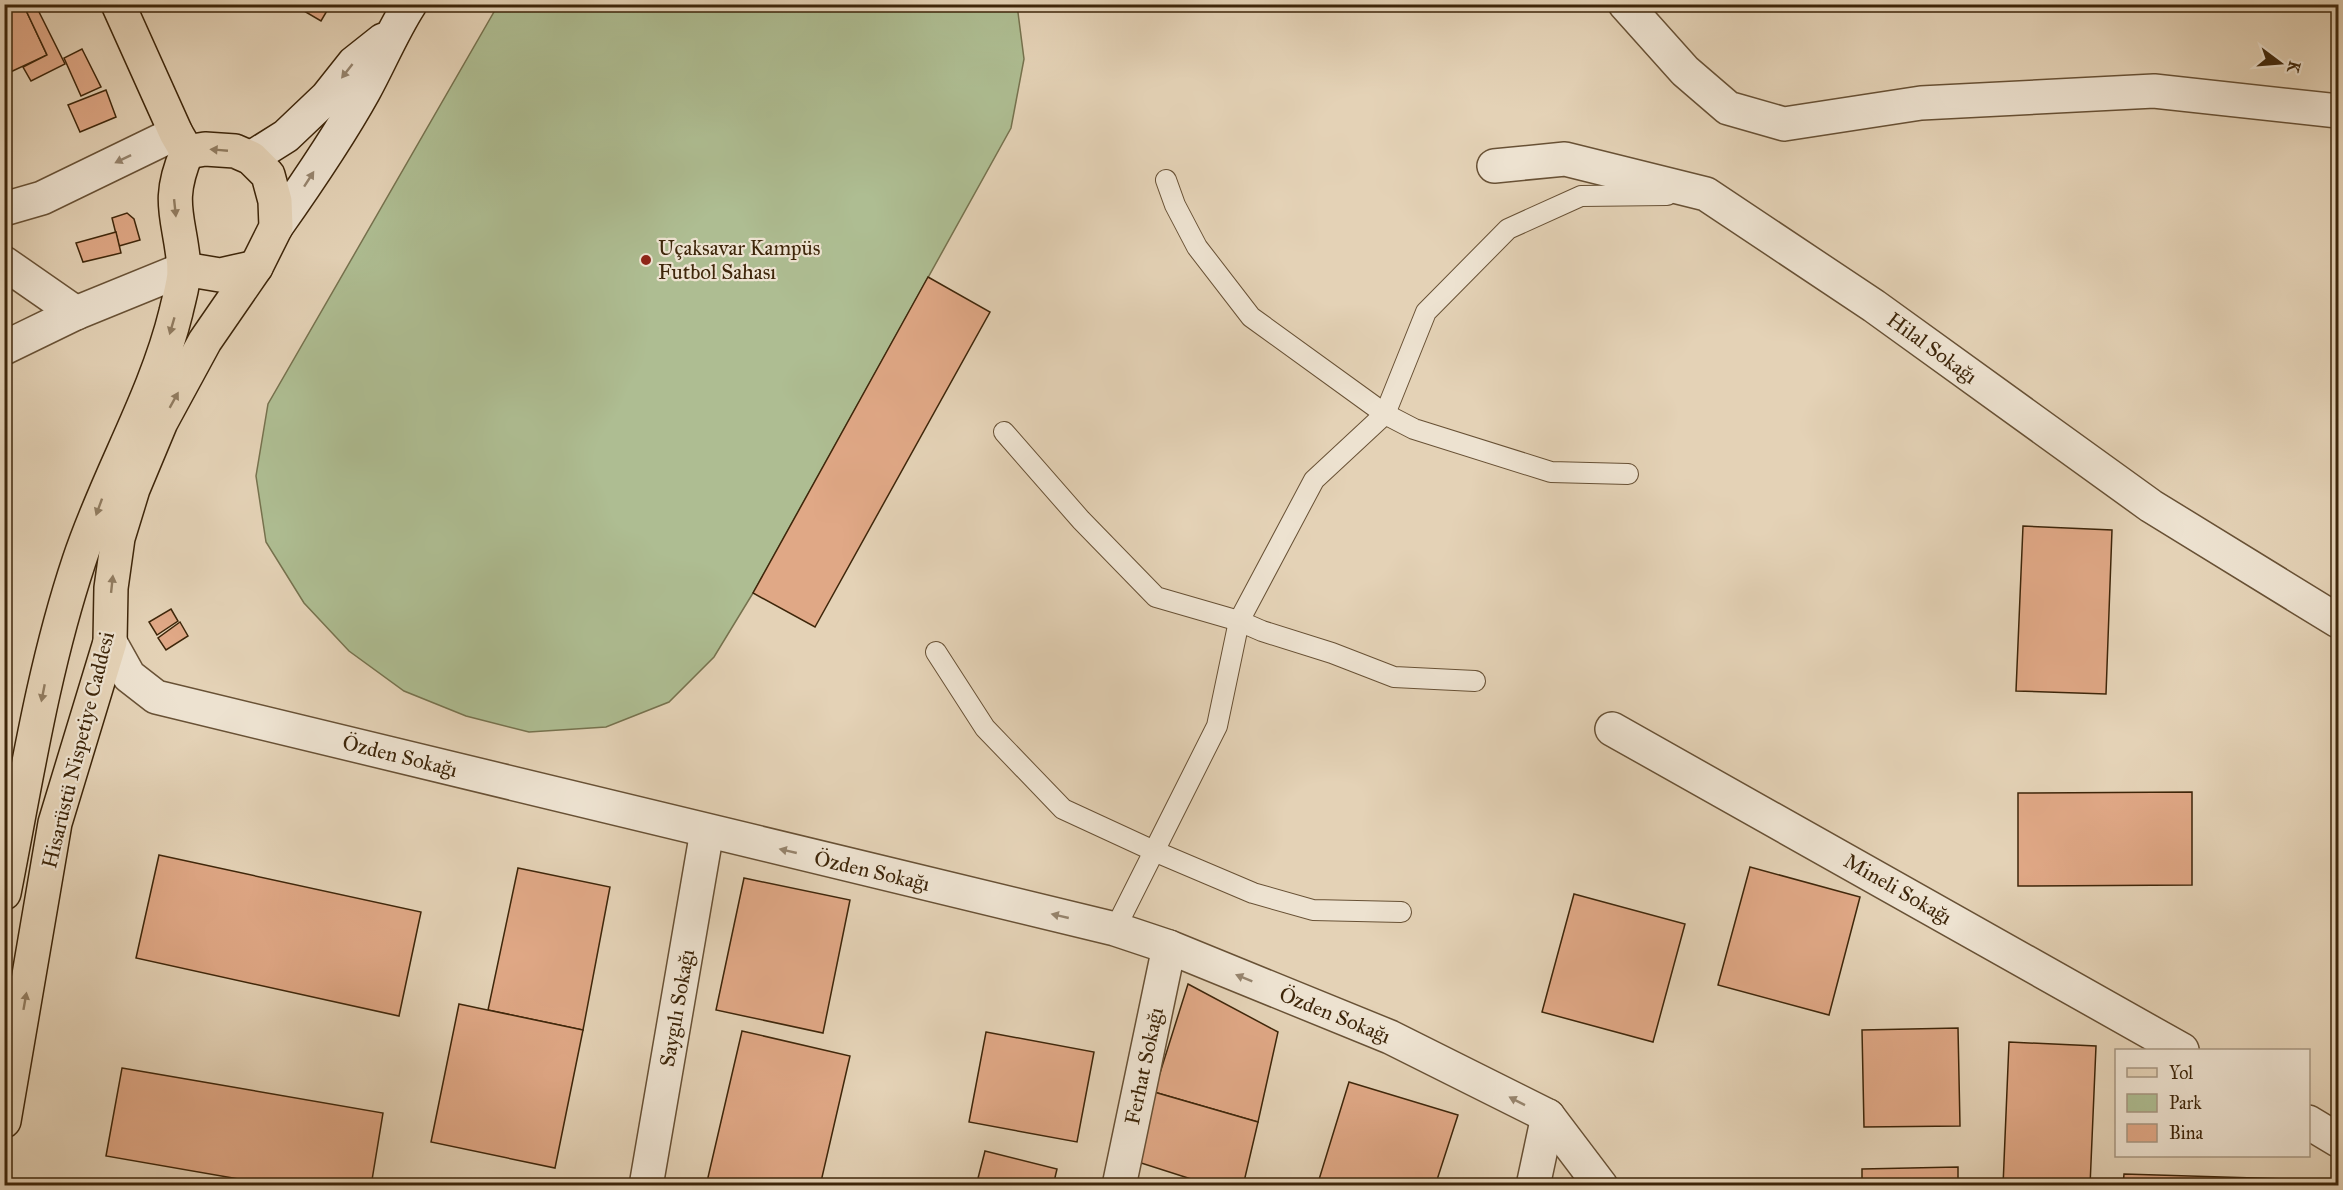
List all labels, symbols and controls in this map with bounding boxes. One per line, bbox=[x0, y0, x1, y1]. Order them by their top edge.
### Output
north arrow bbox=[2250, 33, 2310, 93]
text: K bbox=[2283, 59, 2305, 76]
one-way arrow bbox=[342, 64, 354, 79]
one-way arrow bbox=[210, 145, 229, 155]
one-way arrow bbox=[114, 153, 132, 163]
one-way arrow bbox=[303, 172, 315, 188]
one-way arrow bbox=[170, 199, 180, 218]
place label: Uçaksavar Kampüs Futbol Sahası bbox=[658, 235, 820, 285]
marker: Uçaksavar Kampüs Futbol Sahası bbox=[639, 253, 653, 267]
street label: Hilal Sokağı bbox=[1882, 306, 1983, 390]
one-way arrow bbox=[166, 317, 176, 335]
one-way arrow bbox=[169, 391, 179, 408]
one-way arrow bbox=[94, 498, 103, 516]
one-way arrow bbox=[107, 574, 117, 593]
street label: Hisarüstü Nispetiye Caddesi bbox=[36, 629, 120, 871]
one-way arrow bbox=[38, 684, 47, 703]
street label: Özden Sokağı bbox=[340, 729, 461, 783]
one-way arrow bbox=[779, 845, 798, 855]
street label: Özden Sokağı bbox=[812, 845, 933, 897]
street label: Mineli Sokağı bbox=[1839, 848, 1957, 930]
one-way arrow bbox=[1050, 910, 1069, 920]
street label: Saygılı Sokağı bbox=[654, 947, 700, 1069]
one-way arrow bbox=[1235, 973, 1253, 982]
street label: Özden Sokağı bbox=[1276, 981, 1395, 1049]
one-way arrow bbox=[21, 991, 30, 1010]
street label: Ferhat Sokağı bbox=[1119, 1005, 1169, 1127]
legend bbox=[2115, 1049, 2310, 1157]
text: Yol bbox=[2169, 1062, 2193, 1084]
text: Park bbox=[2169, 1092, 2202, 1114]
one-way arrow bbox=[1509, 1096, 1526, 1106]
text: Bina bbox=[2169, 1122, 2204, 1144]

